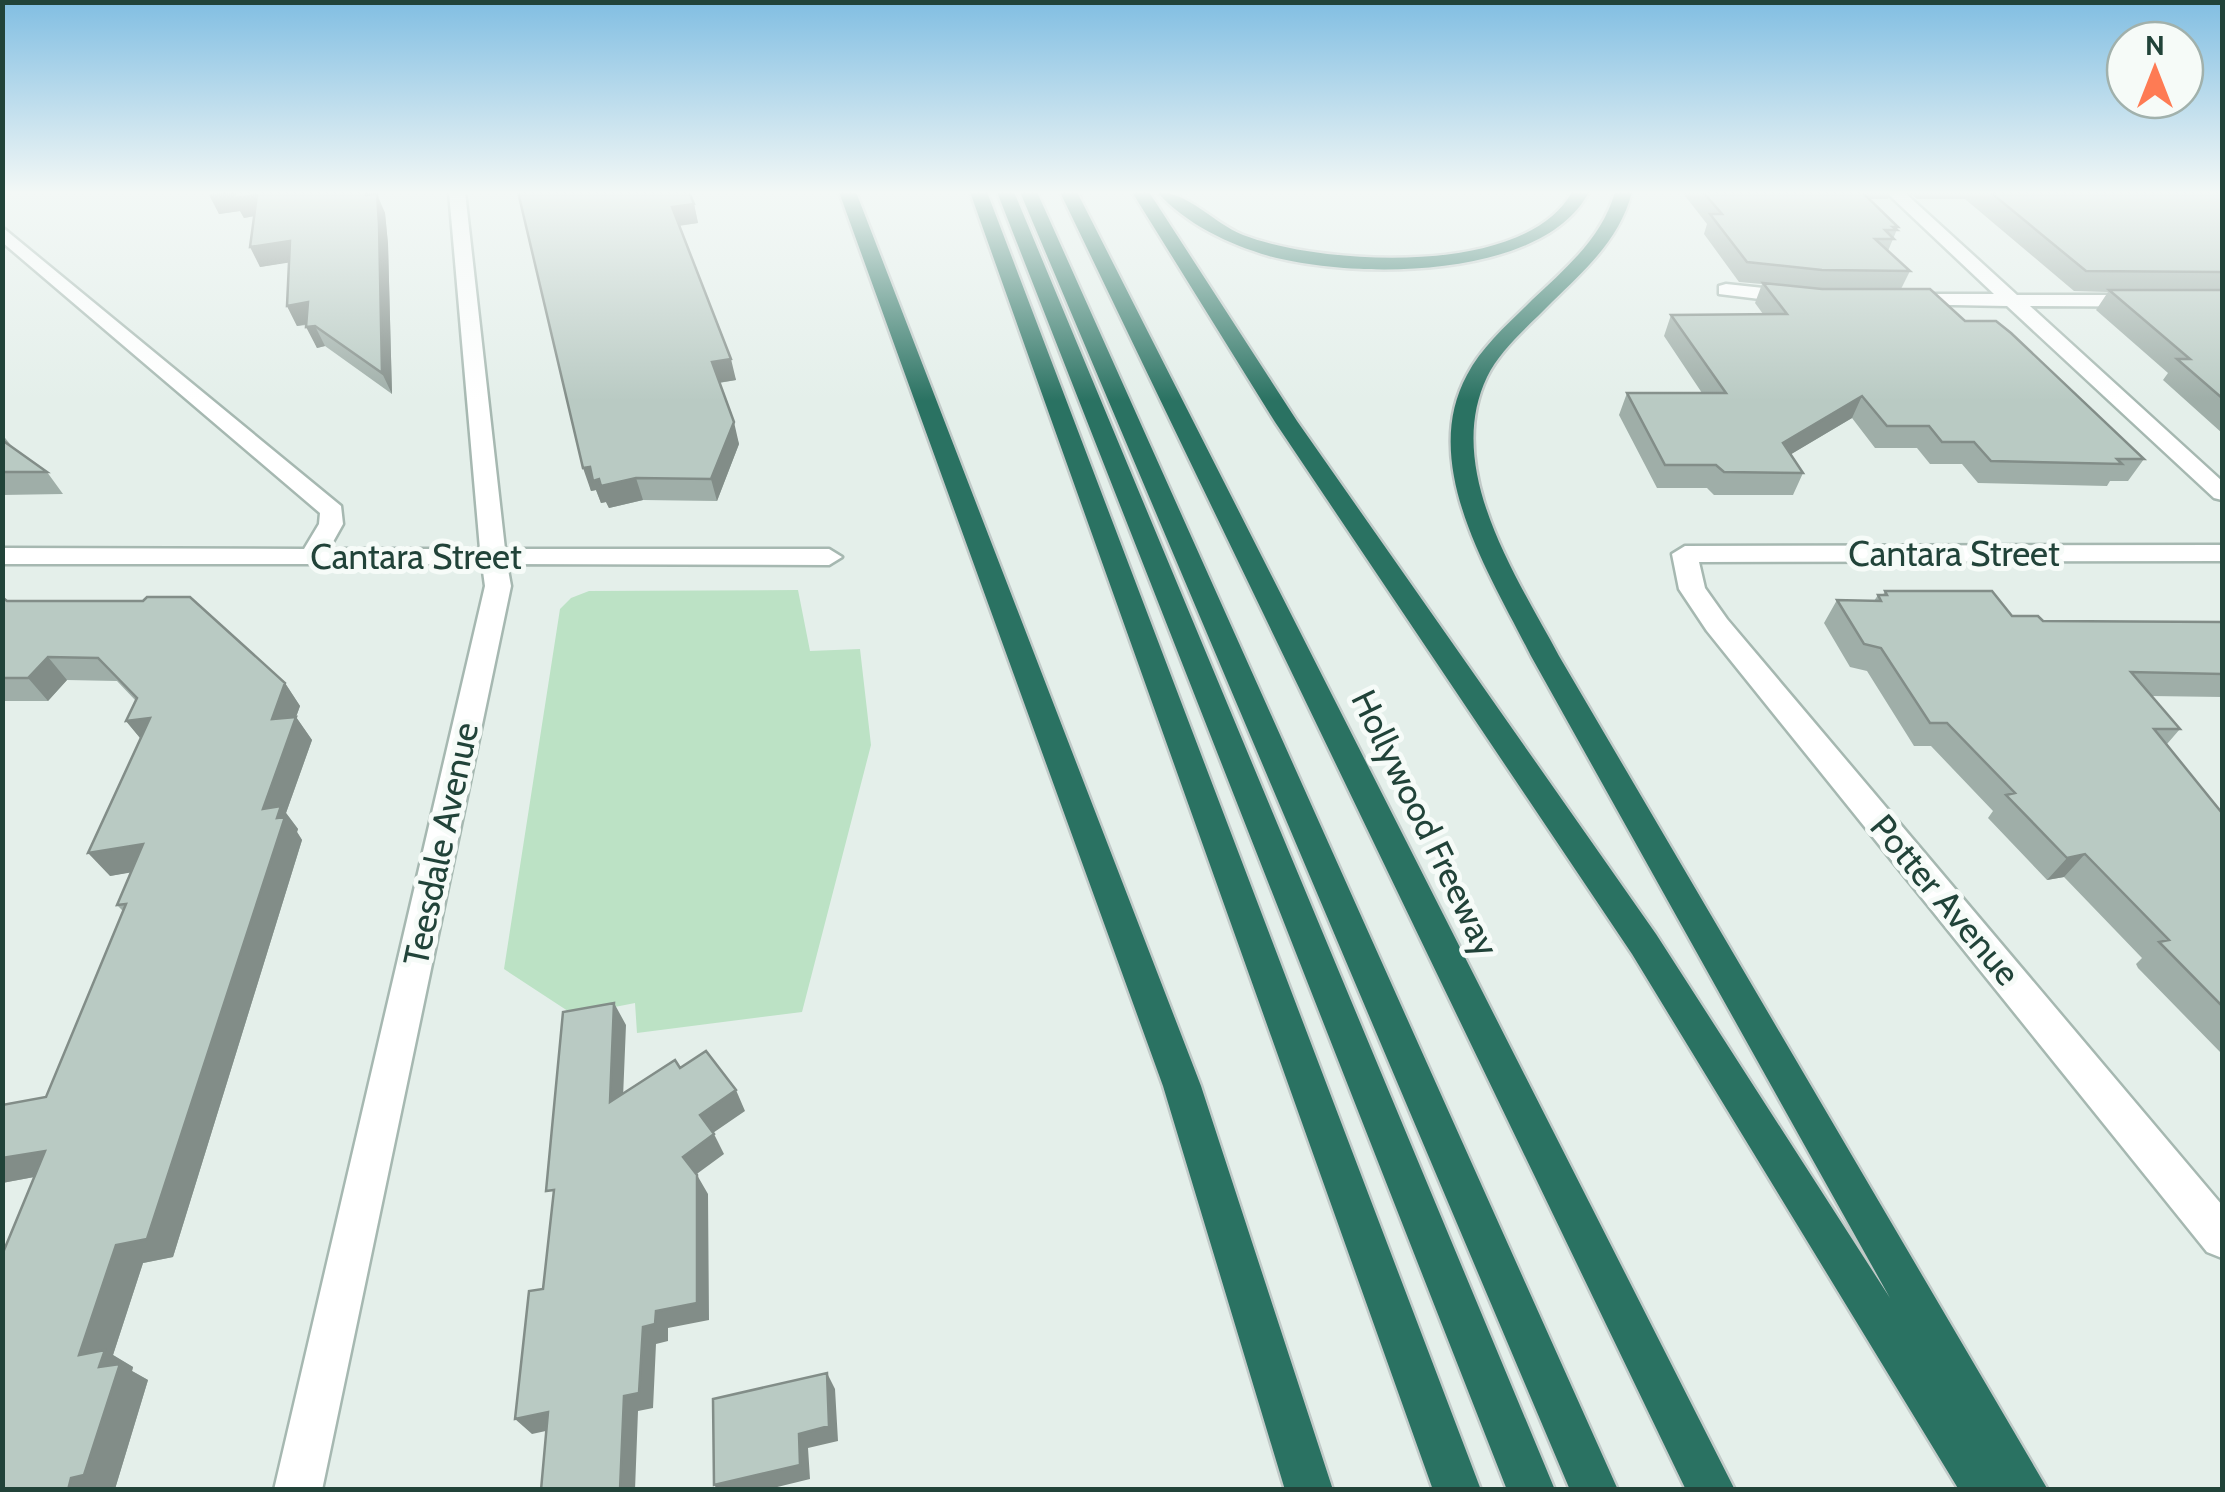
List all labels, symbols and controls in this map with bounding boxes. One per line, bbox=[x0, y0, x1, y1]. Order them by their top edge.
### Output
north arrow bbox=[2105, 20, 2205, 120]
text: N bbox=[2145, 28, 2165, 62]
street label: Cantara Street bbox=[1848, 532, 2060, 575]
street label: Cantara Street bbox=[310, 535, 522, 578]
street label: Hollywood Freeway bbox=[1342, 683, 1509, 963]
street label: Teesdale Avenue bbox=[394, 718, 487, 969]
street label: Potter Avenue bbox=[1861, 805, 2029, 994]

